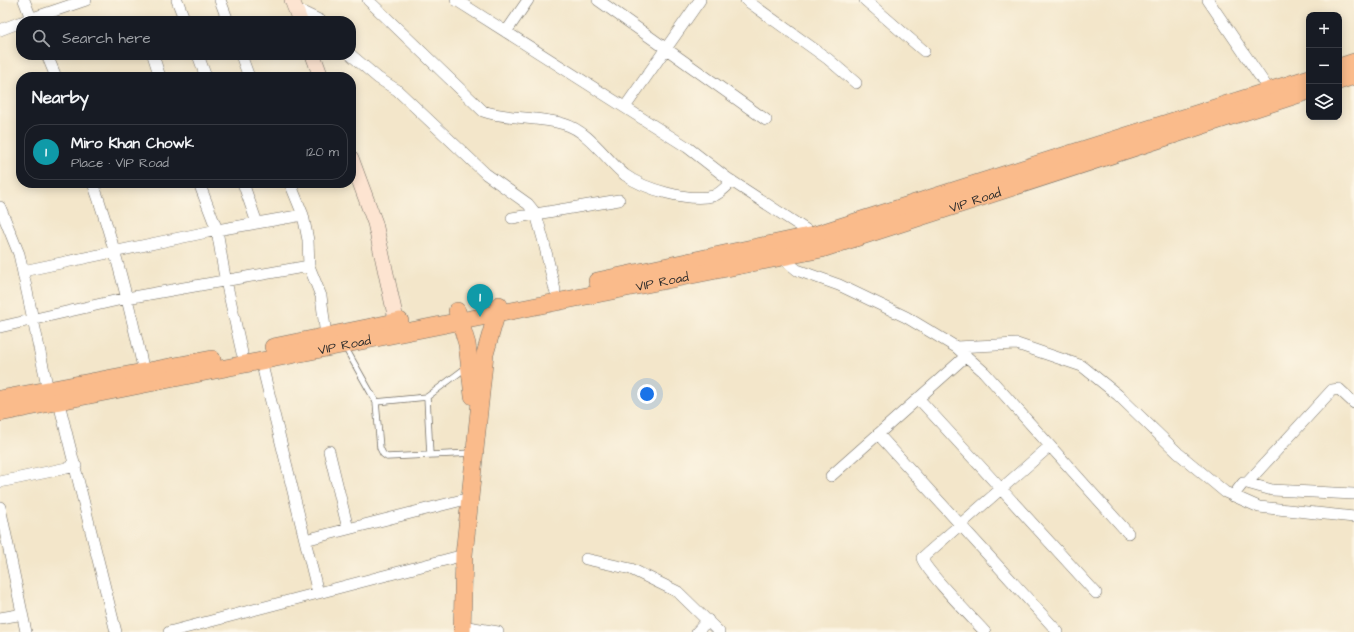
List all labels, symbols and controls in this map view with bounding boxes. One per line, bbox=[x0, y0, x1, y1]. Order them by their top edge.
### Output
map controls bbox=[1306, 12, 1342, 120]
button: + bbox=[1306, 12, 1342, 48]
search box bbox=[16, 16, 356, 60]
icon: search bbox=[30, 27, 52, 49]
text: Search here bbox=[62, 28, 151, 49]
button: − bbox=[1306, 48, 1342, 84]
button: layers bbox=[1306, 84, 1342, 120]
text: Nearby bbox=[32, 86, 89, 110]
text: Miro Khan Chowk bbox=[71, 133, 194, 154]
text: 1 bbox=[45, 143, 47, 161]
text: 120 m bbox=[306, 143, 339, 161]
text: Place · VIP Road bbox=[71, 154, 169, 172]
street label: VIP Road bbox=[947, 183, 1004, 217]
street label: VIP Road bbox=[634, 268, 690, 296]
pin: 1 bbox=[467, 284, 493, 317]
street label: VIP Road bbox=[316, 331, 373, 359]
your location bbox=[637, 384, 657, 404]

